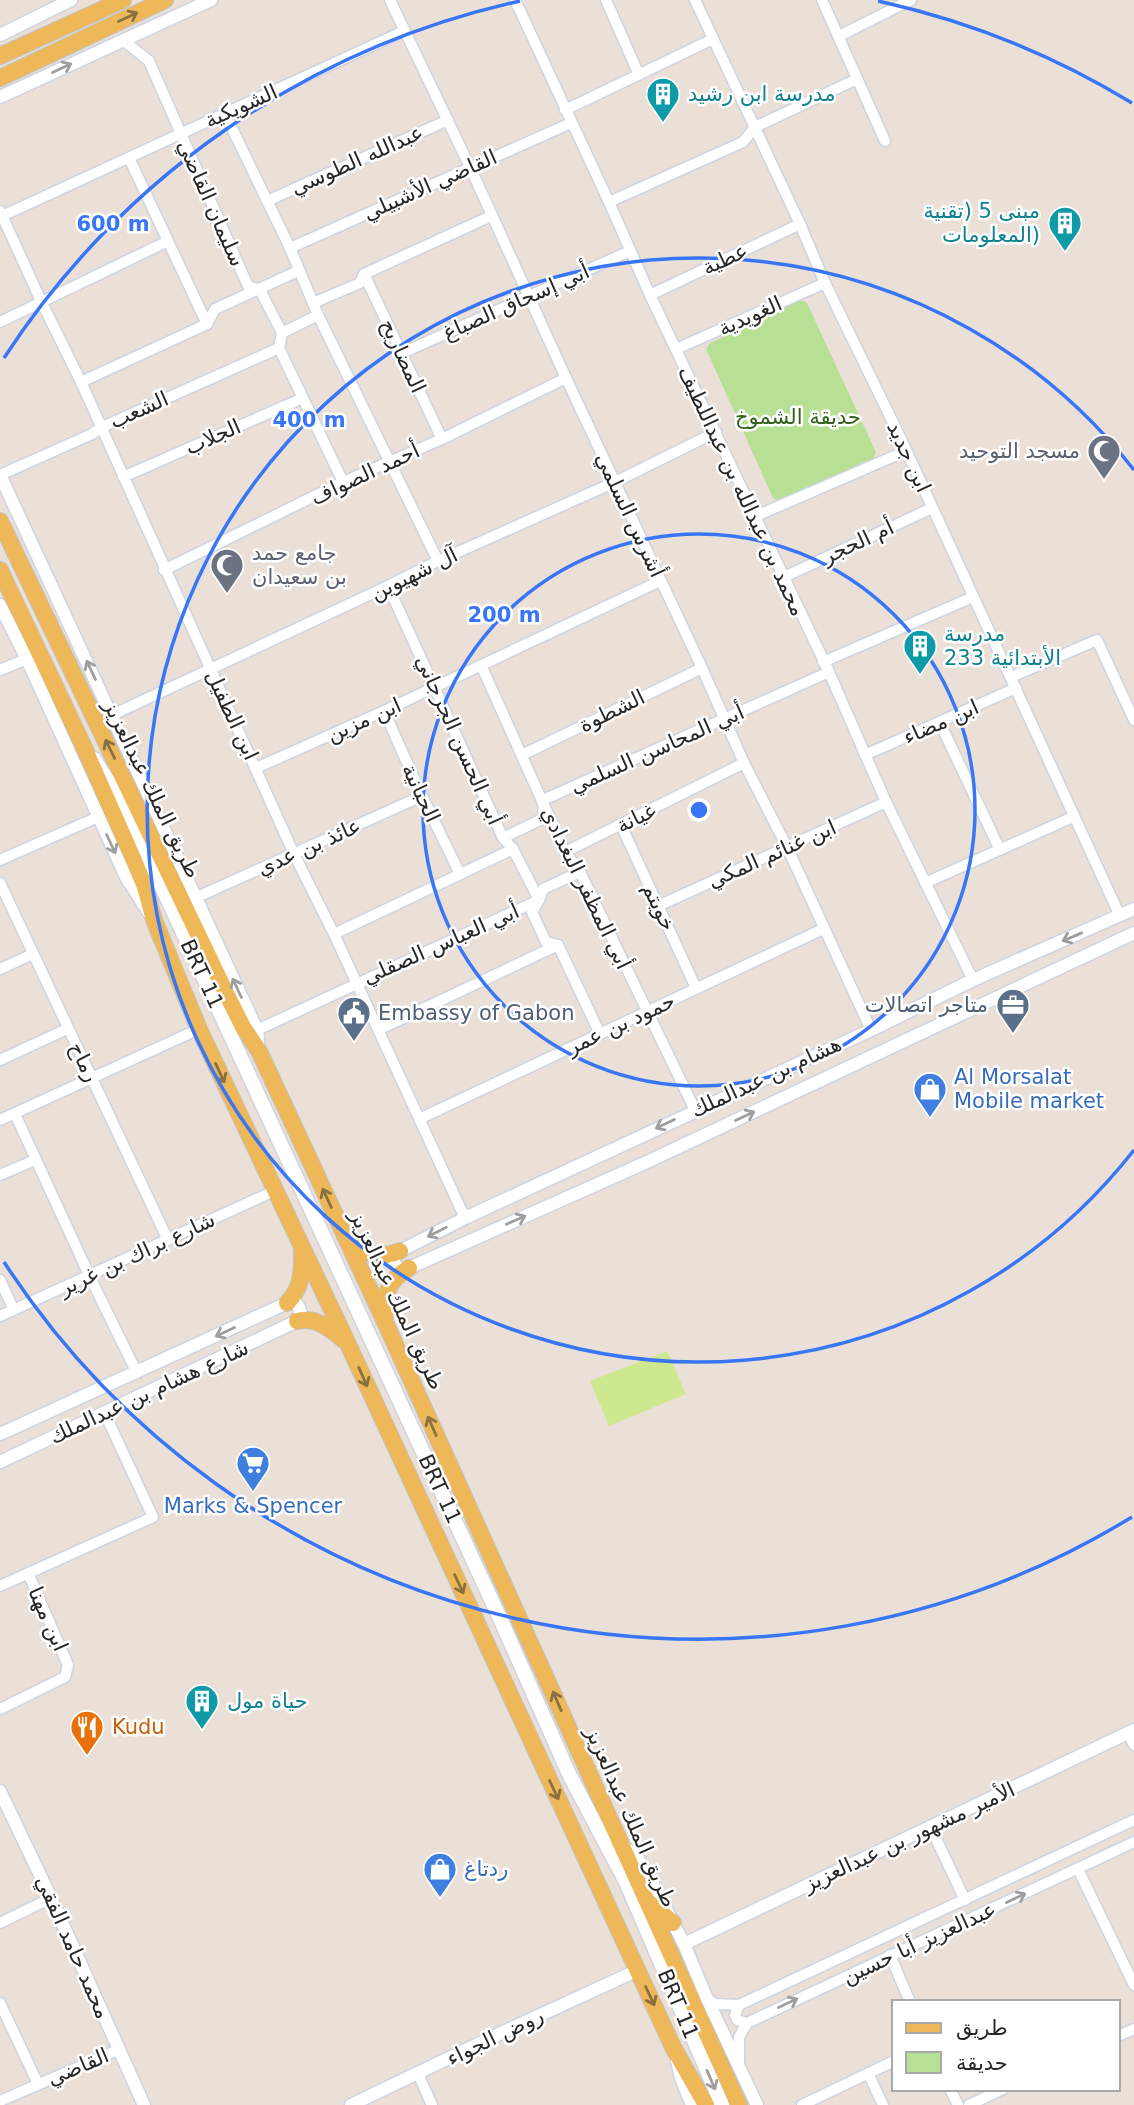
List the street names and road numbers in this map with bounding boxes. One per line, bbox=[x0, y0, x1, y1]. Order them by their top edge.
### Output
street label: الشويكية bbox=[201, 79, 281, 133]
street label: عبدالله الطوسي bbox=[287, 120, 427, 200]
street label: سليمان القاضي bbox=[172, 136, 250, 270]
street label: القاضي الأشبيلي bbox=[359, 144, 501, 225]
street label: عطية bbox=[698, 238, 752, 280]
street label: أبي إسحاق الصباغ bbox=[438, 257, 593, 346]
street label: الغويدية bbox=[714, 291, 786, 341]
street label: المضاريح bbox=[376, 315, 430, 397]
street label: محمد بن عبدالله بن عبداللطيف bbox=[673, 362, 811, 620]
street label: الشعب bbox=[106, 386, 172, 434]
street label: الجلاب bbox=[182, 414, 244, 460]
street label: ابن جديد bbox=[882, 418, 936, 496]
street label: أحمد الصواف bbox=[306, 436, 423, 510]
street label: أشرس السلمي bbox=[591, 448, 671, 581]
street label: أم الحجر bbox=[817, 513, 898, 569]
street label: آل شهيوين bbox=[366, 541, 463, 605]
street label: أبي الحسن الجرجاني bbox=[411, 651, 509, 829]
street label: ابن الطفيل bbox=[201, 666, 263, 764]
street label: الشطوة bbox=[575, 685, 649, 737]
street label: ابن مزين bbox=[323, 693, 405, 747]
street label: طريق الملك عبدالعزيز bbox=[98, 695, 206, 882]
street label: ابن مضاء bbox=[900, 695, 982, 749]
street label: أبي المحاسن السلمي bbox=[565, 698, 748, 798]
street label: الحبانية bbox=[397, 760, 445, 826]
street label: غيانة bbox=[612, 798, 660, 838]
street label: أبي المظفر البغدادي bbox=[536, 802, 638, 973]
street label: عائذ بن عدي bbox=[253, 813, 365, 881]
street label: ابن غنائم المكي bbox=[704, 815, 840, 894]
street label: خويتم bbox=[637, 879, 680, 935]
street label: أبي العباس الصقلي bbox=[358, 897, 523, 989]
street label: BRT 11 bbox=[176, 936, 228, 1012]
street label: حمود بن عمر bbox=[562, 988, 679, 1060]
street label: هشام بن عبدالملك bbox=[687, 1032, 845, 1122]
street label: رماح bbox=[64, 1038, 104, 1086]
street label: طريق الملك عبدالعزيز bbox=[344, 1206, 449, 1394]
street label: شارع براك بن غرير bbox=[54, 1207, 219, 1301]
street label: شارع هشام بن عبدالملك bbox=[46, 1335, 252, 1449]
street label: BRT 11 bbox=[414, 1451, 466, 1527]
street label: ابن مهنا bbox=[23, 1583, 73, 1655]
street label: طريق الملك عبدالعزيز bbox=[580, 1722, 682, 1911]
street label: الأمير مشهور بن عبدالعزيز bbox=[798, 1776, 1019, 1897]
street label: محمد حامد الفقي bbox=[31, 1872, 115, 2022]
street label: عبدالعزيز أبا حسين bbox=[838, 1895, 1000, 1989]
street label: BRT 11 bbox=[653, 1965, 703, 2043]
street label: روض الجواء bbox=[443, 2003, 547, 2071]
street label: القاضي bbox=[44, 2043, 112, 2091]

